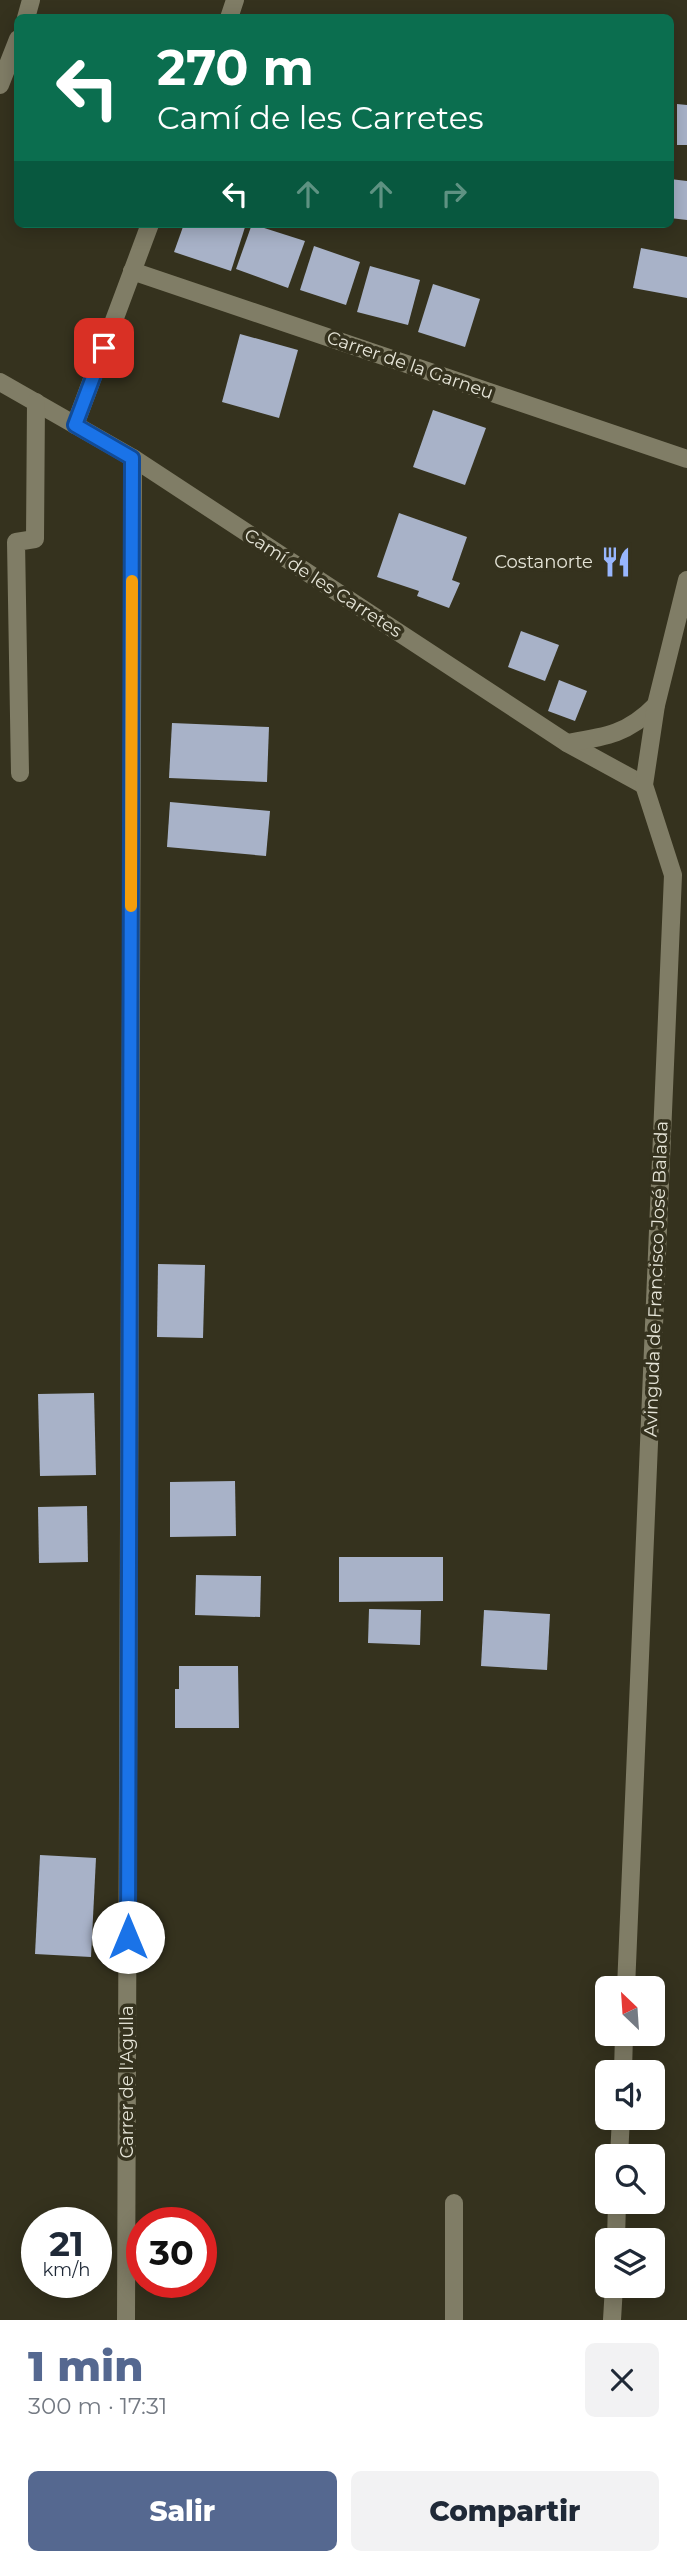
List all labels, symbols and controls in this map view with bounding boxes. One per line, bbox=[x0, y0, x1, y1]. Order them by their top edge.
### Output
text: 270 m bbox=[157, 38, 314, 97]
icon: left bbox=[42, 42, 133, 133]
text: Camí de les Carretes bbox=[157, 98, 484, 137]
icon: left bbox=[216, 175, 254, 213]
icon: ahead bbox=[289, 175, 327, 213]
icon: ahead bbox=[362, 175, 400, 213]
icon: right bbox=[435, 175, 473, 213]
pin bbox=[74, 318, 134, 378]
street label: Carrer de la Garneu bbox=[324, 326, 496, 404]
icon: arrive bbox=[85, 329, 123, 367]
street label: Camí de les Carretes bbox=[240, 524, 406, 642]
restaurant icon: Costanorte bbox=[599, 545, 633, 579]
place label: Costanorte bbox=[494, 551, 593, 573]
street label: Avinguda de Francisco José Balada bbox=[639, 1121, 673, 1437]
position arrow bbox=[91, 1900, 165, 1974]
north arrow bbox=[595, 1976, 665, 2046]
map controls bbox=[595, 1976, 665, 2298]
street label: Carrer de l'Agulla bbox=[116, 2005, 138, 2159]
button: sound bbox=[595, 2060, 665, 2130]
button: search bbox=[595, 2144, 665, 2214]
speed limit sign: 30 bbox=[126, 2207, 217, 2298]
text: 21 bbox=[49, 2222, 84, 2265]
button: layers bbox=[595, 2228, 665, 2298]
text: km/h bbox=[42, 2259, 91, 2281]
text: 1 min bbox=[28, 2340, 144, 2392]
button: close bbox=[585, 2343, 659, 2417]
text: 300 m · 17:31 bbox=[28, 2392, 167, 2420]
button: Salir bbox=[28, 2471, 337, 2551]
button: Compartir bbox=[351, 2471, 659, 2551]

